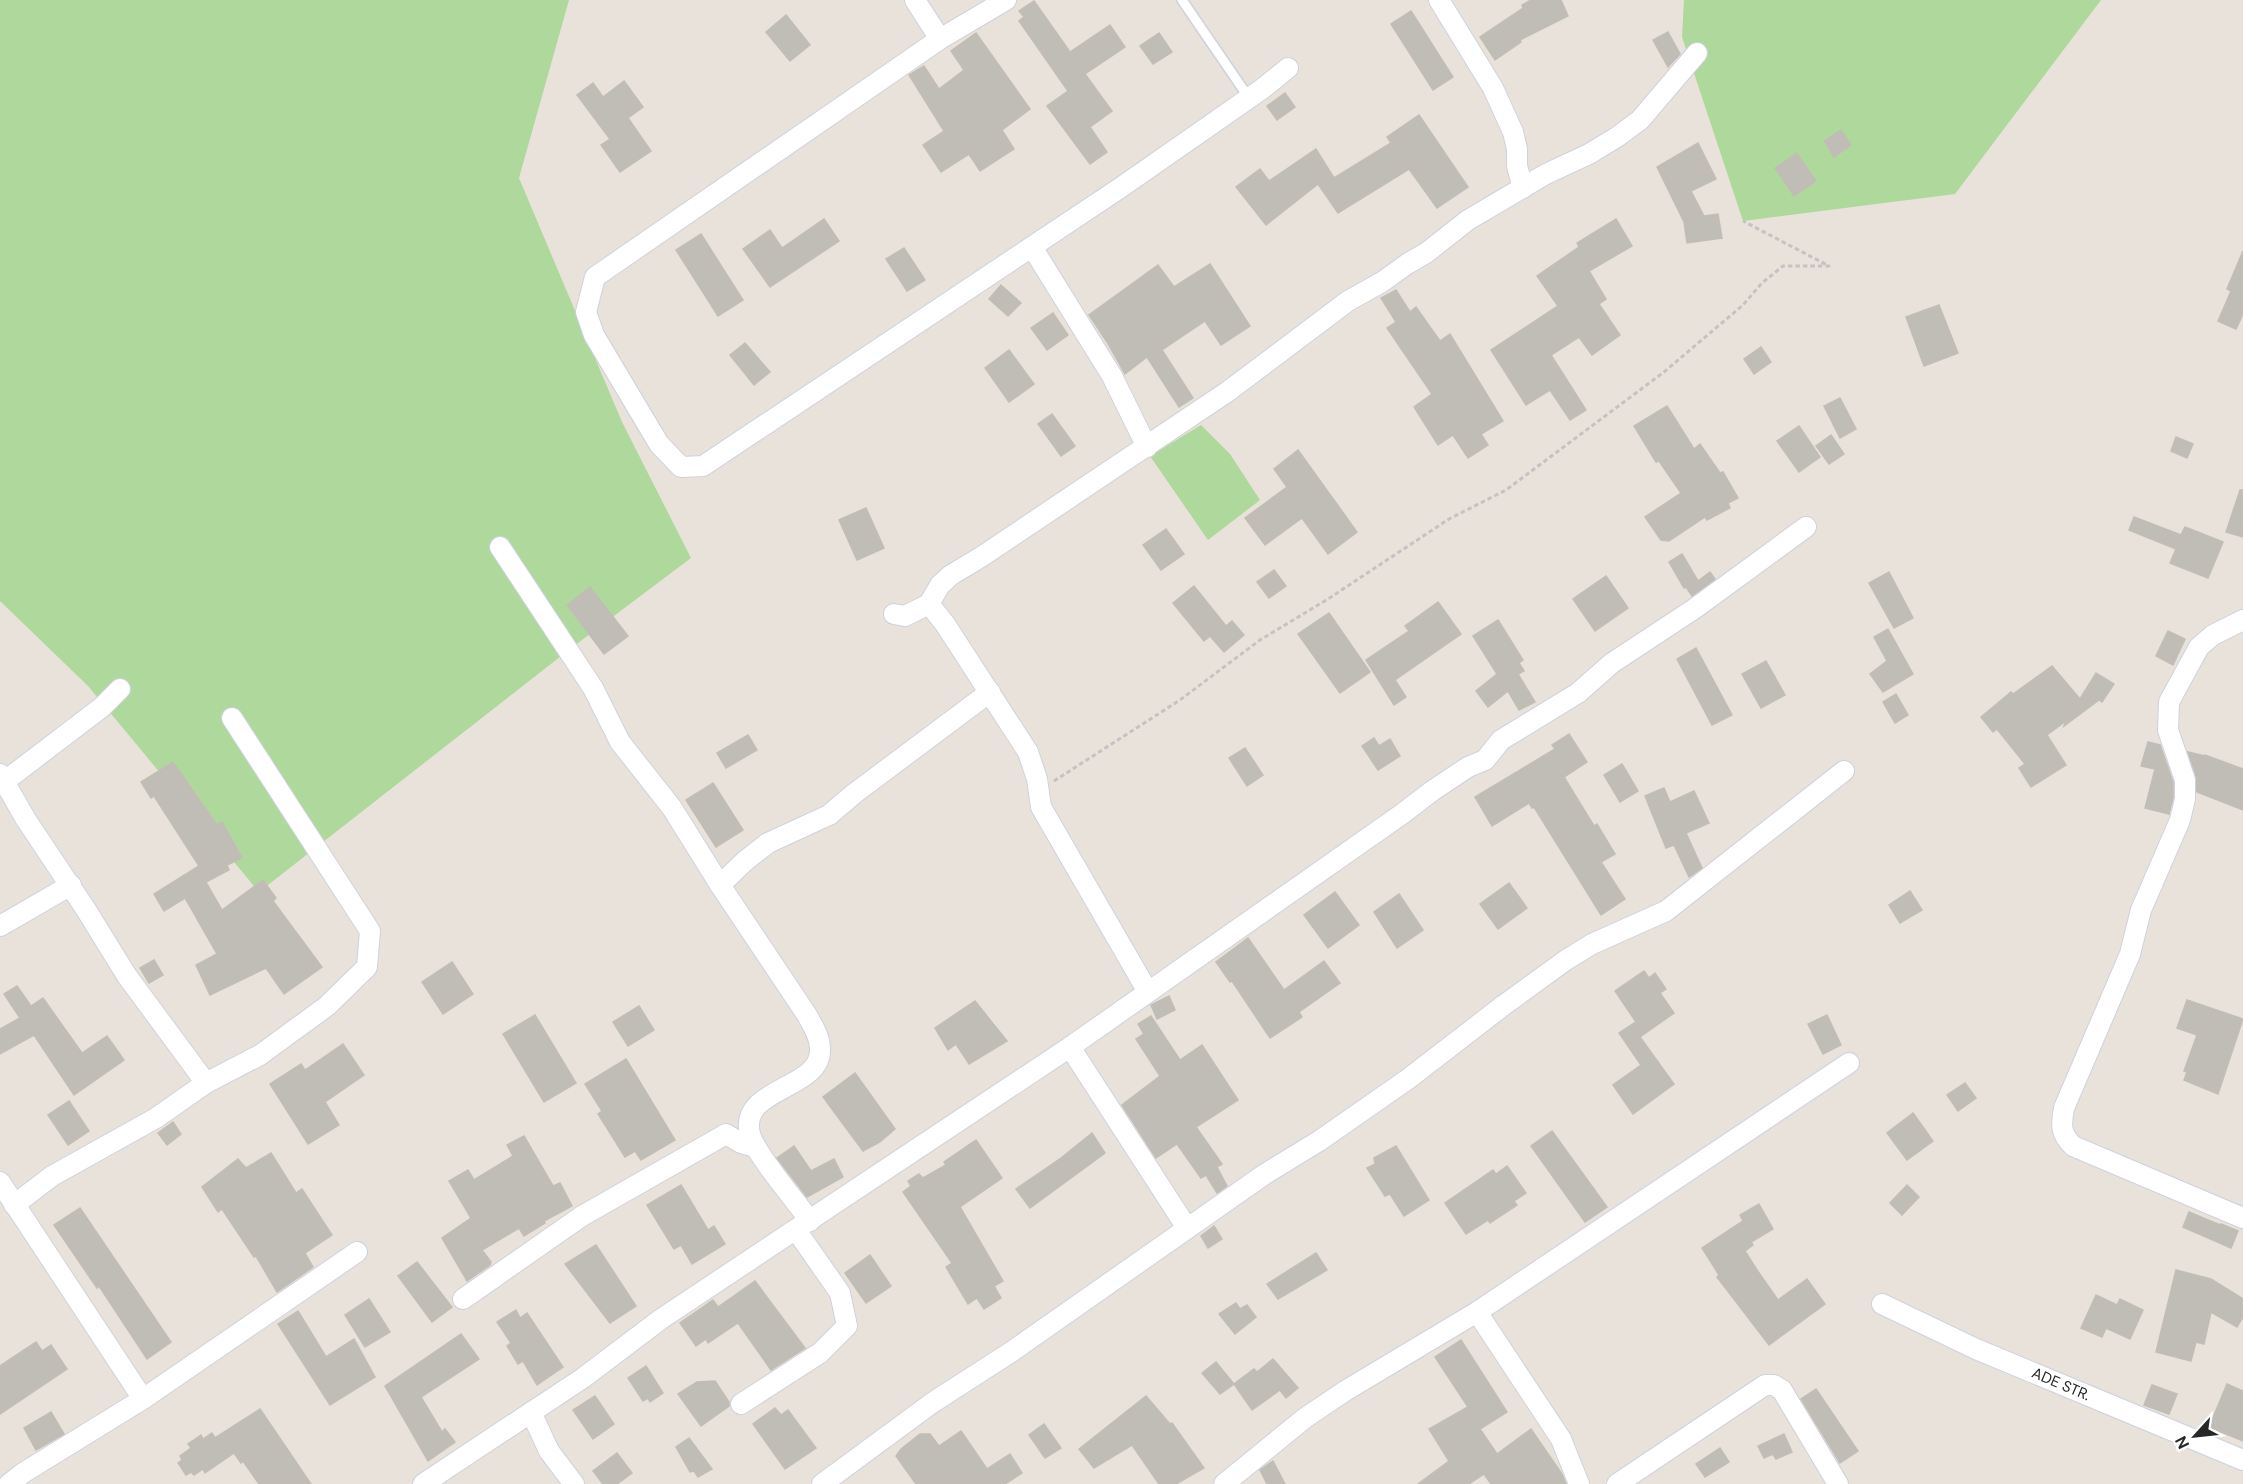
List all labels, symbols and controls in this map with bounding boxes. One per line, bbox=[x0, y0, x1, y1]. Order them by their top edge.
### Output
street label: ADE STR. bbox=[2029, 1363, 2093, 1405]
north arrow bbox=[2165, 1406, 2225, 1466]
text: N bbox=[2170, 1433, 2194, 1453]

